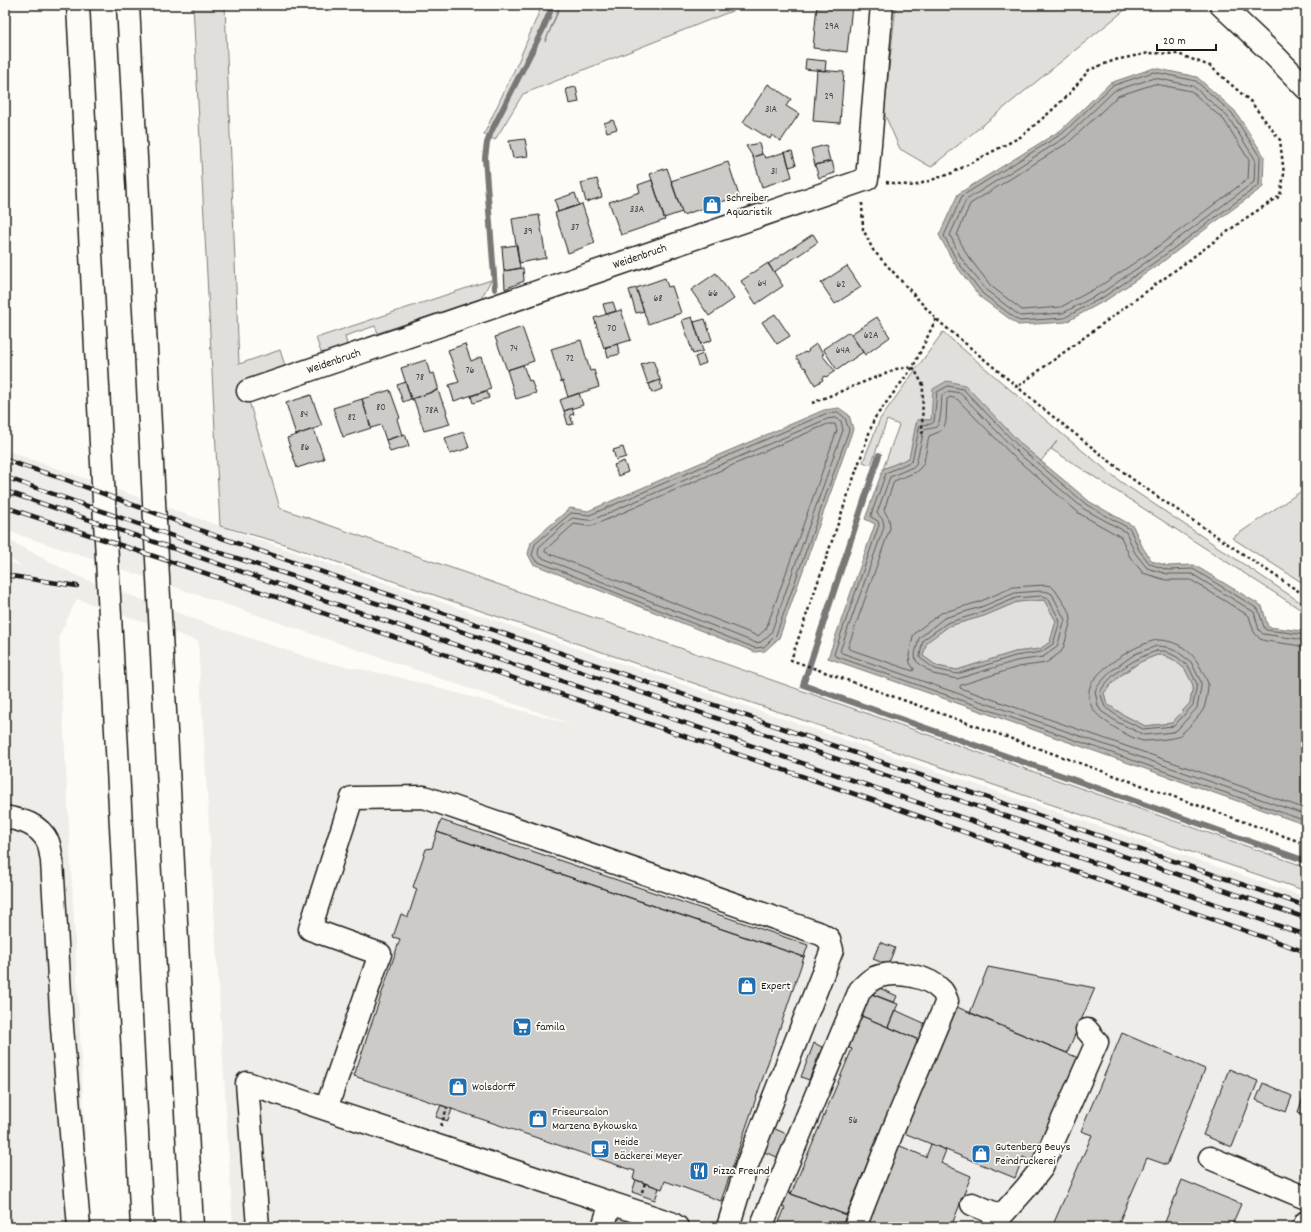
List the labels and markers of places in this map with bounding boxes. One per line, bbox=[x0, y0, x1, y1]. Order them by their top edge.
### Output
place label: Schreiber Aquaristik bbox=[726, 190, 772, 221]
shop icon: Schreiber Aquaristik bbox=[701, 194, 723, 216]
shop icon: Expert bbox=[736, 975, 758, 997]
place label: Expert bbox=[761, 978, 791, 995]
supermarket icon: famila bbox=[511, 1016, 533, 1038]
place label: famila bbox=[536, 1019, 565, 1036]
shop icon: Wolsdorff bbox=[447, 1076, 469, 1098]
place label: Wolsdorff bbox=[472, 1079, 516, 1096]
place label: Friseursalon Marzena Bykowska bbox=[552, 1104, 637, 1135]
shop icon: Friseursalon Marzena Bykowska bbox=[527, 1108, 549, 1130]
place label: Heide Bäckerei Meyer bbox=[614, 1134, 683, 1165]
cafe icon: Heide Bäckerei Meyer bbox=[589, 1138, 611, 1160]
place label: Gutenberg Beuys Feindruckerei bbox=[995, 1139, 1070, 1170]
shop icon: Gutenberg Beuys Feindruckerei bbox=[970, 1143, 992, 1165]
restaurant icon: Pizza Freund bbox=[688, 1160, 710, 1182]
place label: Pizza Freund bbox=[713, 1163, 770, 1180]

